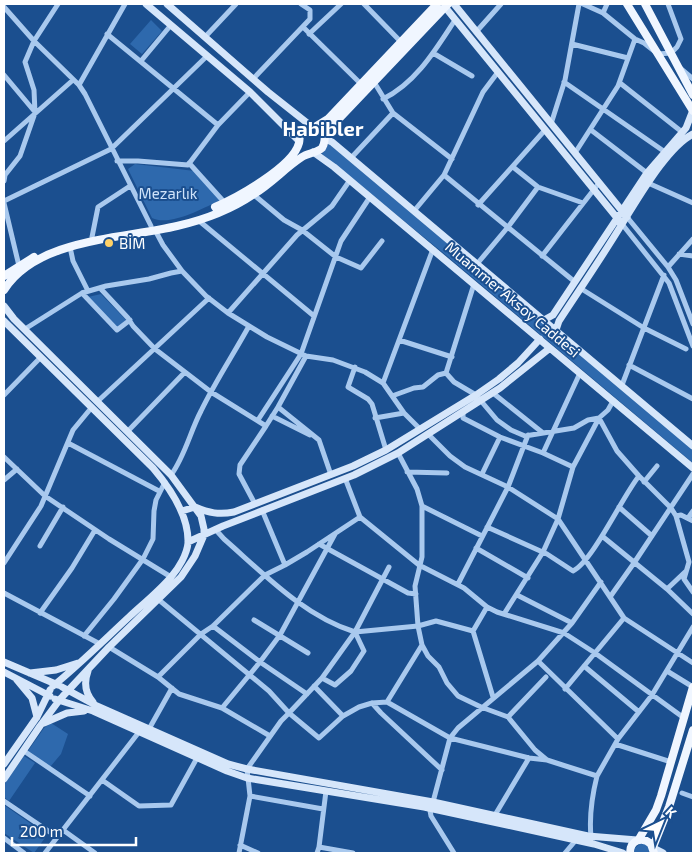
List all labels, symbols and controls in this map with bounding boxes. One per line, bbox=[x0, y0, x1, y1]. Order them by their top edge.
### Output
district label: Habibler bbox=[283, 116, 364, 140]
park label: Mezarlık bbox=[139, 184, 198, 202]
place label: BİM bbox=[119, 234, 145, 252]
marker: BİM bbox=[103, 237, 115, 249]
street label: Muammer Aksoy Caddesi bbox=[442, 237, 584, 361]
north arrow bbox=[637, 797, 687, 847]
text: K bbox=[662, 803, 680, 821]
scale bar bbox=[12, 814, 136, 846]
text: 200 m bbox=[20, 822, 63, 840]

